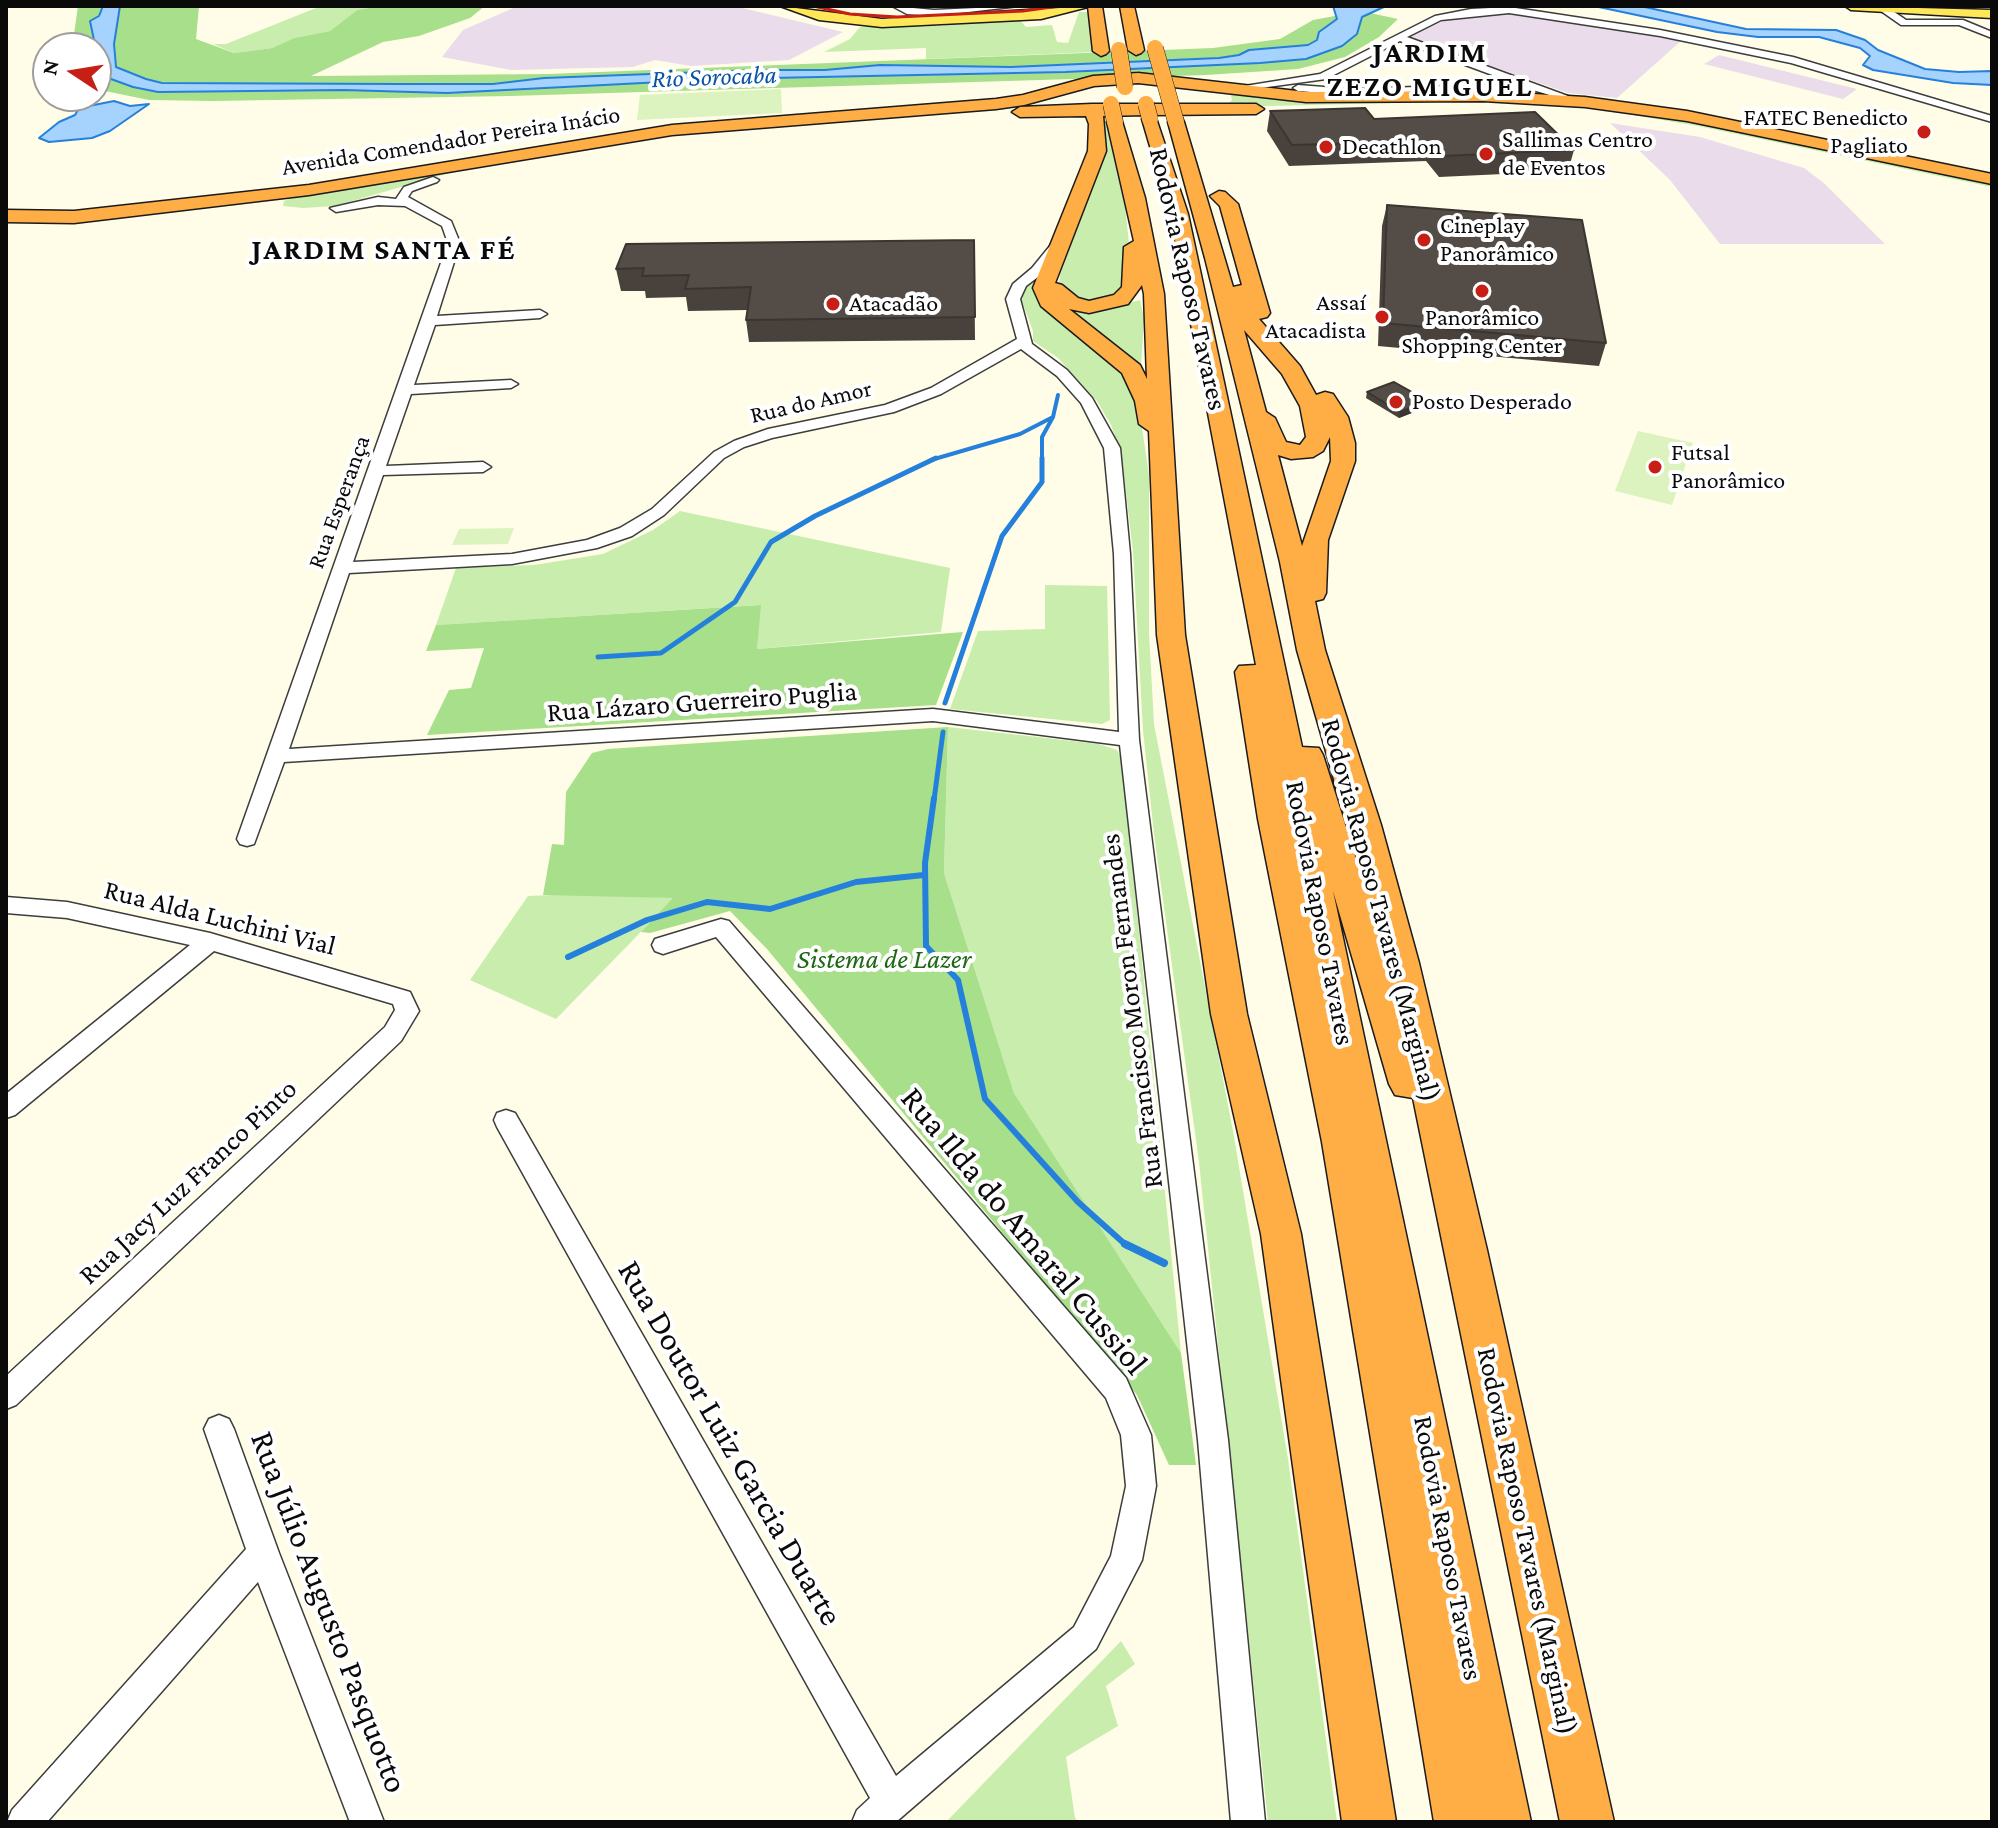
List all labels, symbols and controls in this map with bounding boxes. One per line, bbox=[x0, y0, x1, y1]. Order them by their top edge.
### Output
north arrow bbox=[32, 32, 112, 112]
district label: JARDIM ZEZO MIGUEL bbox=[1327, 35, 1533, 106]
text: N bbox=[36, 57, 64, 77]
water label: Rio Sorocaba bbox=[651, 59, 777, 95]
street label: Avenida Comendador Pereira Inácio bbox=[280, 100, 622, 182]
place label: FATEC Benedicto Pagliato bbox=[1744, 104, 1908, 160]
marker: FATEC Benedicto Pagliato bbox=[1915, 123, 1933, 141]
place label: Sallimas Centro de Eventos bbox=[1502, 126, 1653, 182]
place label: Decathlon bbox=[1342, 133, 1442, 161]
marker: Decathlon bbox=[1317, 138, 1335, 156]
street label: Rodovia Raposo Tavares bbox=[1141, 144, 1235, 414]
marker: Sallimas Centro de Eventos bbox=[1477, 145, 1495, 163]
place label: Cineplay Panorâmico bbox=[1440, 212, 1554, 268]
marker: Cineplay Panorâmico bbox=[1415, 231, 1433, 249]
district label: JARDIM SANTA FÉ bbox=[251, 232, 517, 268]
marker: Panorâmico Shopping Center bbox=[1473, 282, 1491, 300]
place label: Assaí Atacadista bbox=[1265, 289, 1366, 345]
place label: Atacadão bbox=[849, 290, 938, 318]
marker: Atacadão bbox=[824, 295, 842, 313]
place label: Panorâmico Shopping Center bbox=[1402, 304, 1562, 360]
marker: Assaí Atacadista bbox=[1373, 308, 1391, 326]
street label: Rua do Amor bbox=[747, 374, 875, 430]
place label: Posto Desperado bbox=[1412, 388, 1572, 416]
marker: Posto Desperado bbox=[1387, 393, 1405, 411]
street label: Rua Esperança bbox=[302, 431, 376, 573]
place label: Futsal Panorâmico bbox=[1671, 439, 1785, 495]
marker: Futsal Panorâmico bbox=[1646, 458, 1664, 476]
street label: Rua Lázaro Guerreiro Puglia bbox=[546, 674, 858, 730]
street label: Rodovia Raposo Tavares (Marginal) bbox=[1314, 715, 1448, 1105]
street label: Rodovia Raposo Tavares bbox=[1278, 778, 1362, 1048]
street label: Rua Francisco Moron Fernandes bbox=[1094, 832, 1170, 1190]
street label: Rua Alda Luchini Vial bbox=[101, 873, 339, 963]
park label: Sistema de Lazer bbox=[797, 942, 971, 976]
street label: Rua Jacy Luz Franco Pinto bbox=[72, 1072, 304, 1292]
street label: Rua Ilda do Amaral Cussiol bbox=[892, 1079, 1156, 1383]
street label: Rua Doutor Luiz Garcia Duarte bbox=[609, 1253, 851, 1633]
street label: Rodovia Raposo Tavares (Marginal) bbox=[1469, 1344, 1585, 1738]
street label: Rodovia Raposo Tavares bbox=[1406, 1413, 1490, 1683]
street label: Rua Júlio Augusto Pasquotto bbox=[241, 1425, 417, 1799]

